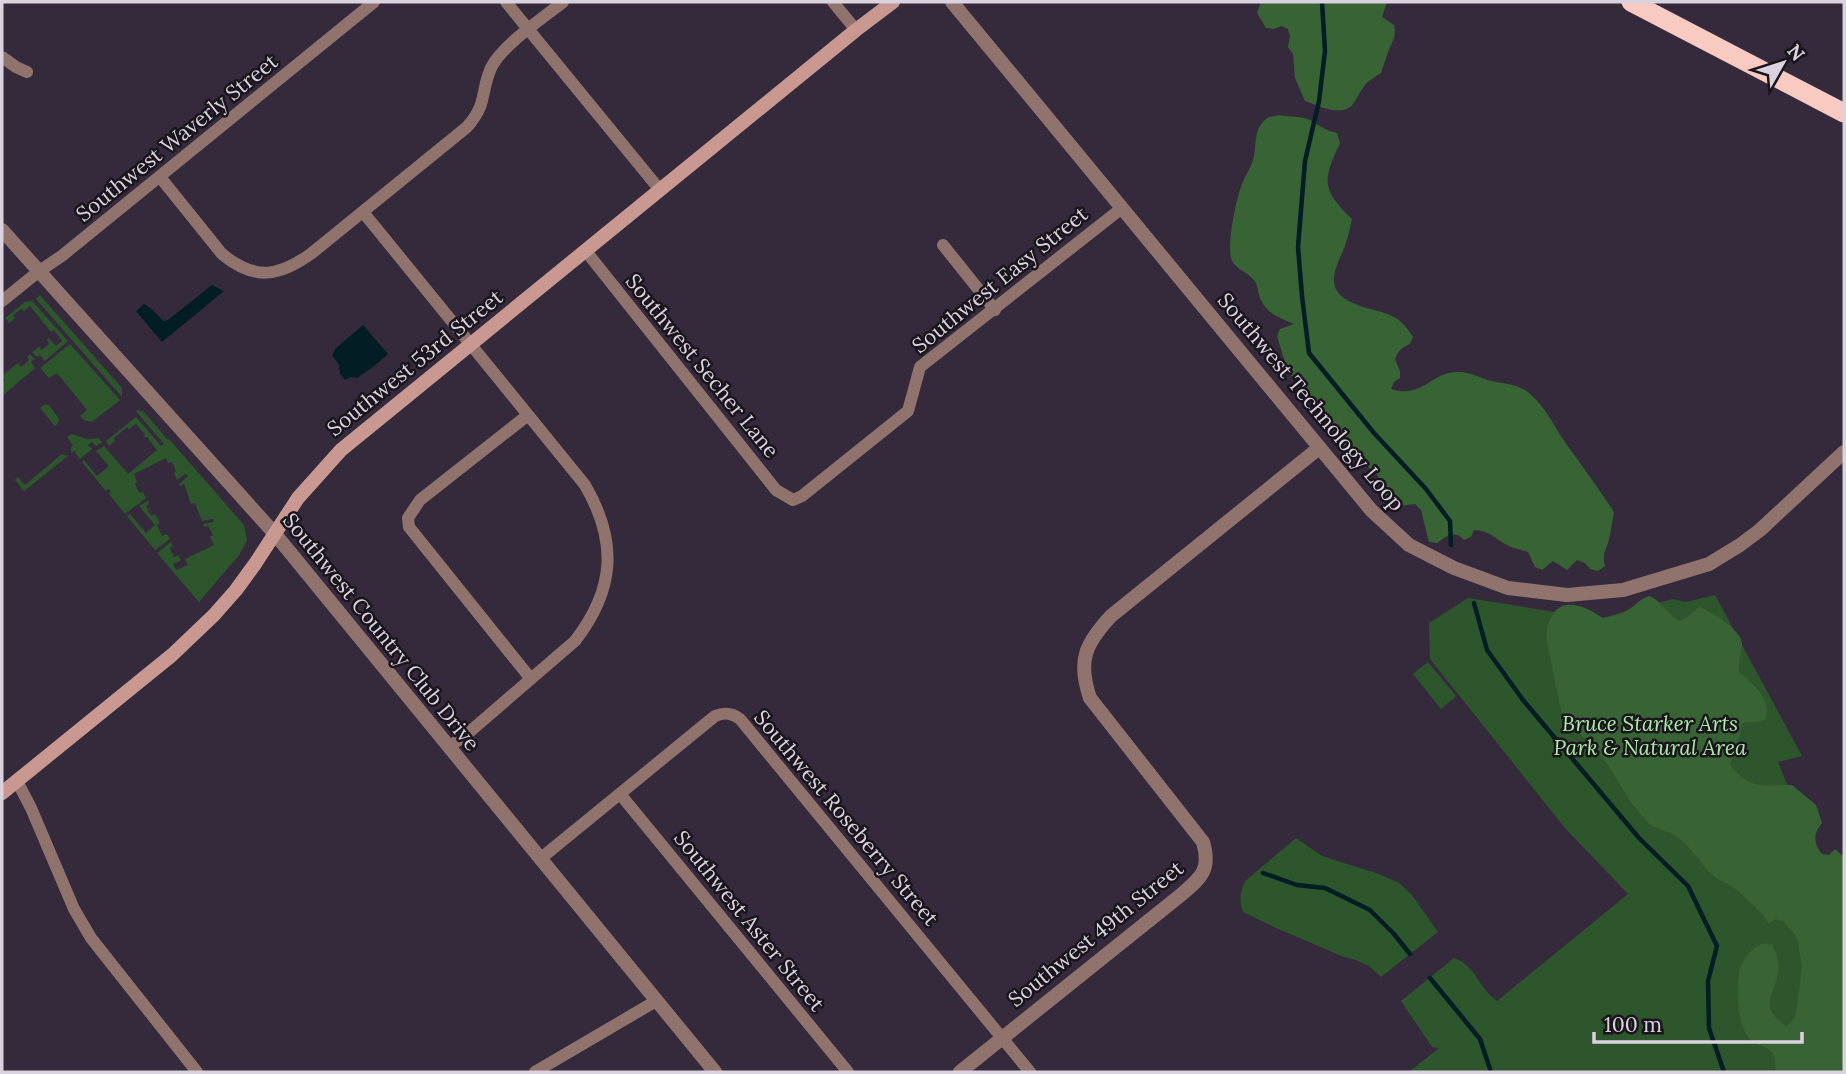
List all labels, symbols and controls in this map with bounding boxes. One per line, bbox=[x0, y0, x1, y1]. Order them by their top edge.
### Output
north arrow bbox=[1748, 28, 1818, 98]
text: N bbox=[1782, 39, 1810, 66]
street label: Southwest Waverly Street bbox=[70, 47, 284, 227]
street label: Southwest Easy Street bbox=[906, 200, 1094, 359]
street label: Southwest Secher Lane bbox=[620, 268, 785, 463]
street label: Southwest 53rd Street bbox=[321, 283, 509, 442]
street label: Southwest Technology Loop bbox=[1212, 287, 1411, 516]
street label: Southwest Country Club Drive bbox=[277, 507, 486, 756]
street label: Southwest Roseberry Street bbox=[748, 704, 945, 932]
park label: Bruce Starker Arts Park & Natural Area bbox=[1554, 710, 1747, 761]
street label: Southwest Aster Street bbox=[668, 825, 831, 1017]
street label: Southwest 49th Street bbox=[1003, 854, 1190, 1013]
scale bar bbox=[1594, 1000, 1802, 1044]
text: 100 m bbox=[1604, 1011, 1662, 1038]

